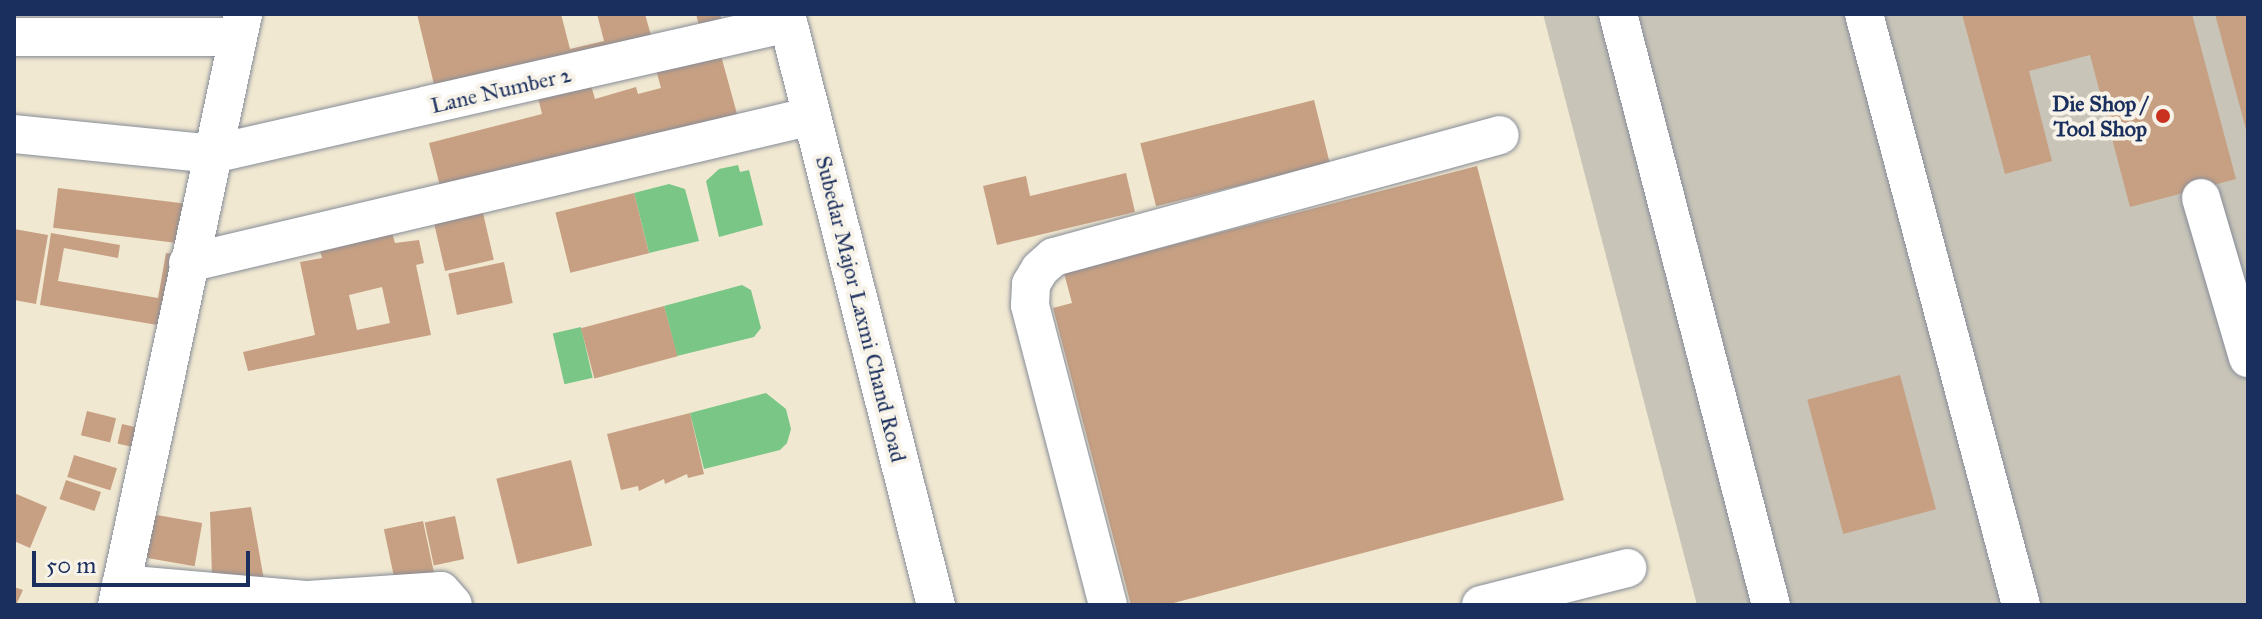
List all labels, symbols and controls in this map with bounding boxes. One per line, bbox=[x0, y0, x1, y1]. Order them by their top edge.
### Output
street label: Lane Number 2 bbox=[428, 61, 574, 119]
place label: Die Shop / Tool Shop bbox=[2052, 90, 2147, 142]
marker: Die Shop / Tool Shop bbox=[2154, 107, 2172, 125]
street label: Subedar Major Laxmi Chand Road bbox=[810, 153, 912, 465]
scale bar bbox=[36, 535, 254, 585]
text: 50 m bbox=[46, 550, 96, 580]

